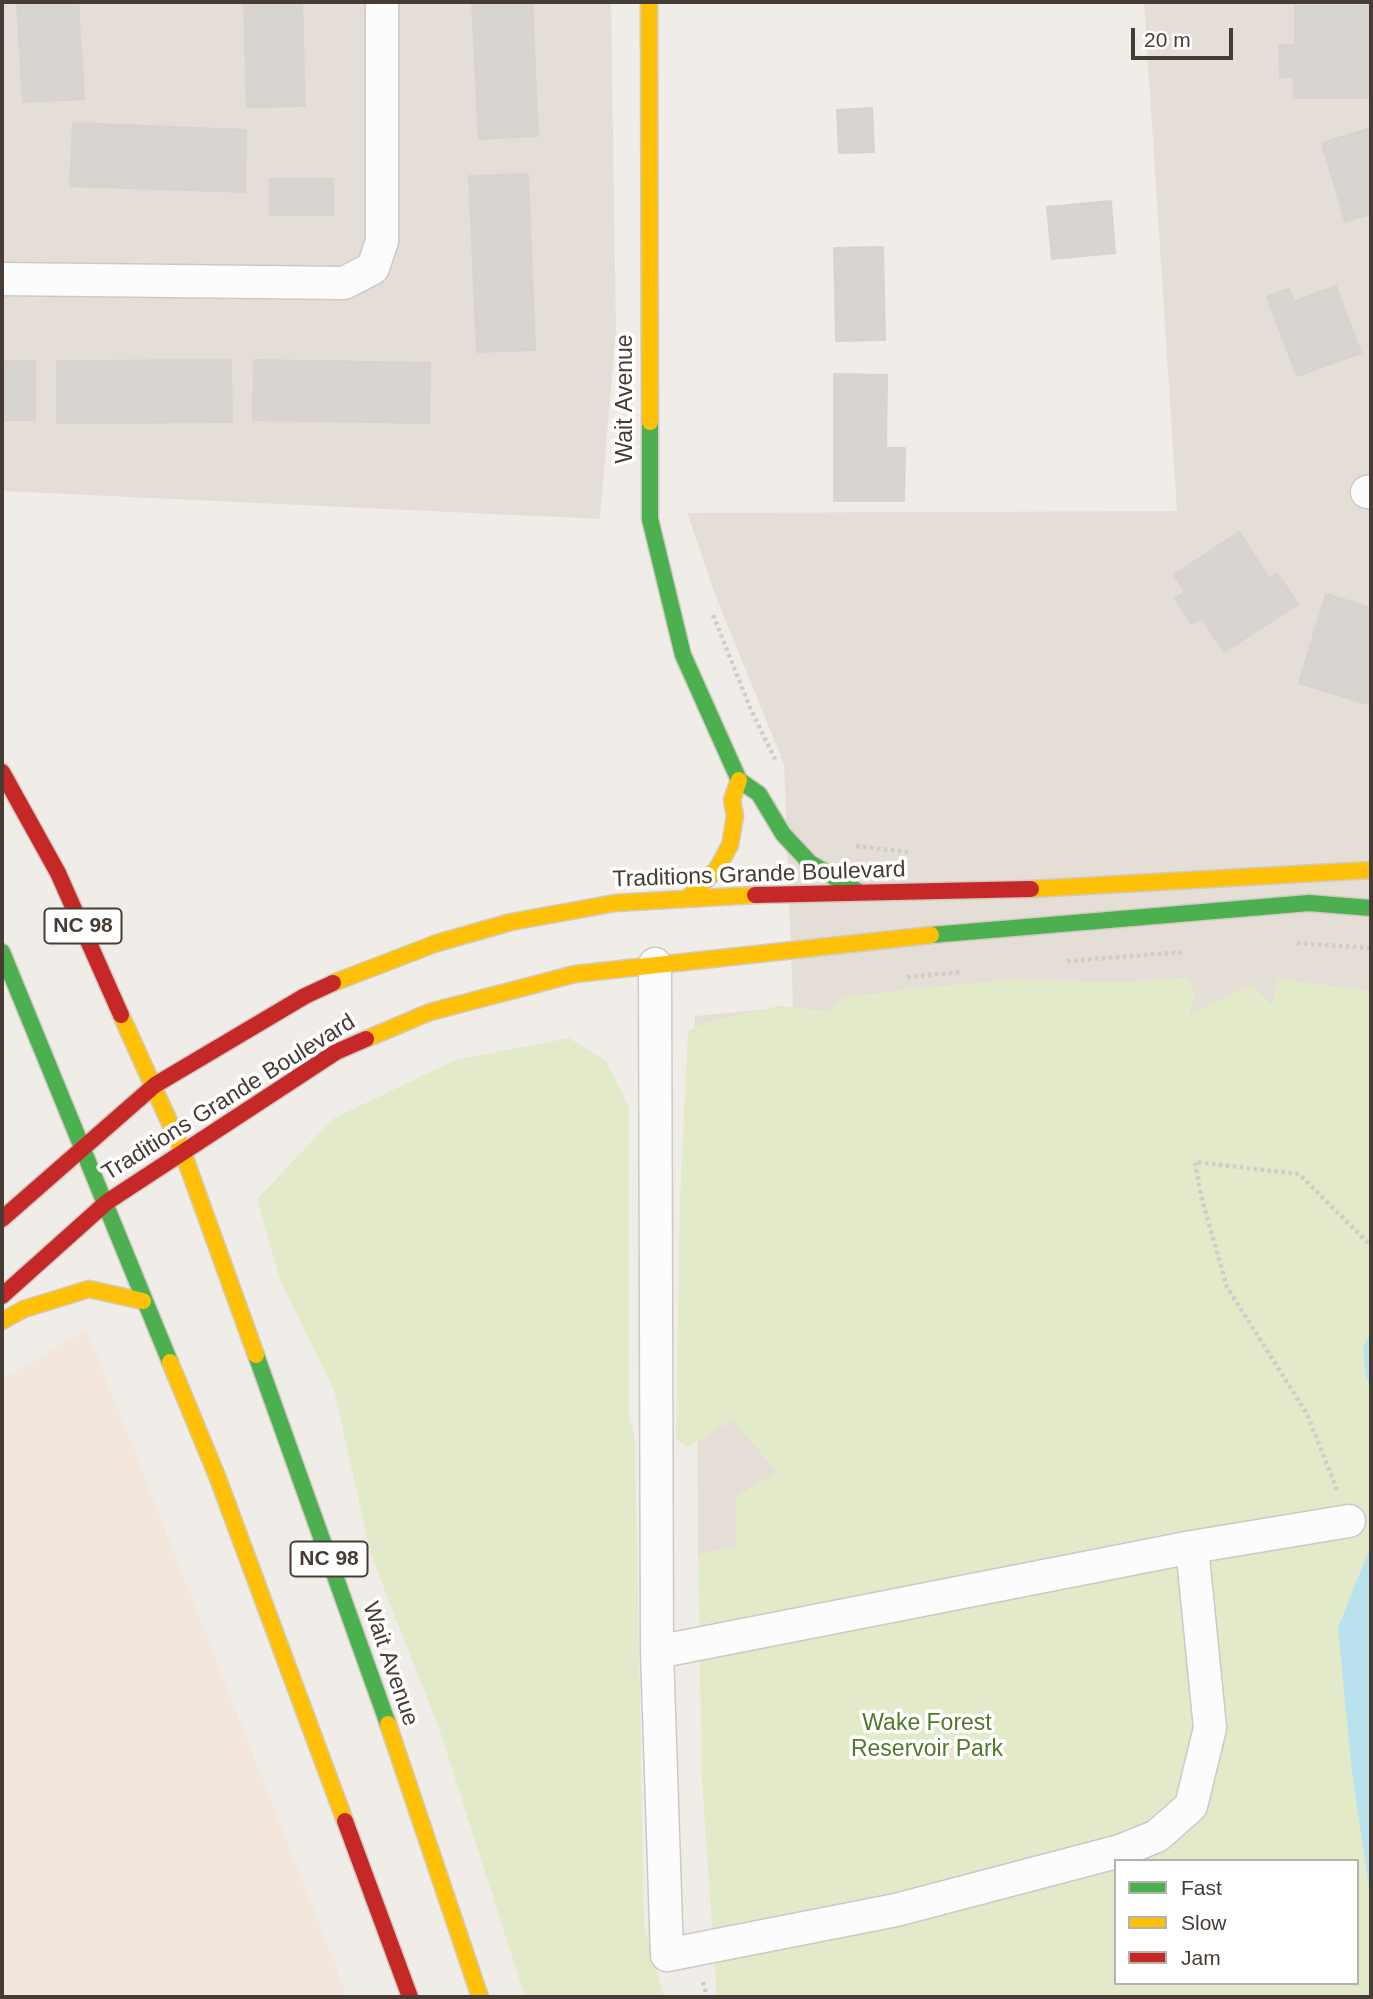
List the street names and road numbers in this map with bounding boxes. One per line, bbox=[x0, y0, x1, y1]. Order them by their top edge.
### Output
street label: Wait Avenue bbox=[612, 334, 640, 464]
street label: Traditions Grande Boulevard bbox=[612, 856, 906, 894]
road number: NC 98 bbox=[44, 908, 122, 944]
street label: Traditions Grande Boulevard bbox=[97, 1009, 361, 1187]
road number: NC 98 bbox=[290, 1542, 368, 1576]
street label: Wait Avenue bbox=[356, 1598, 424, 1730]

